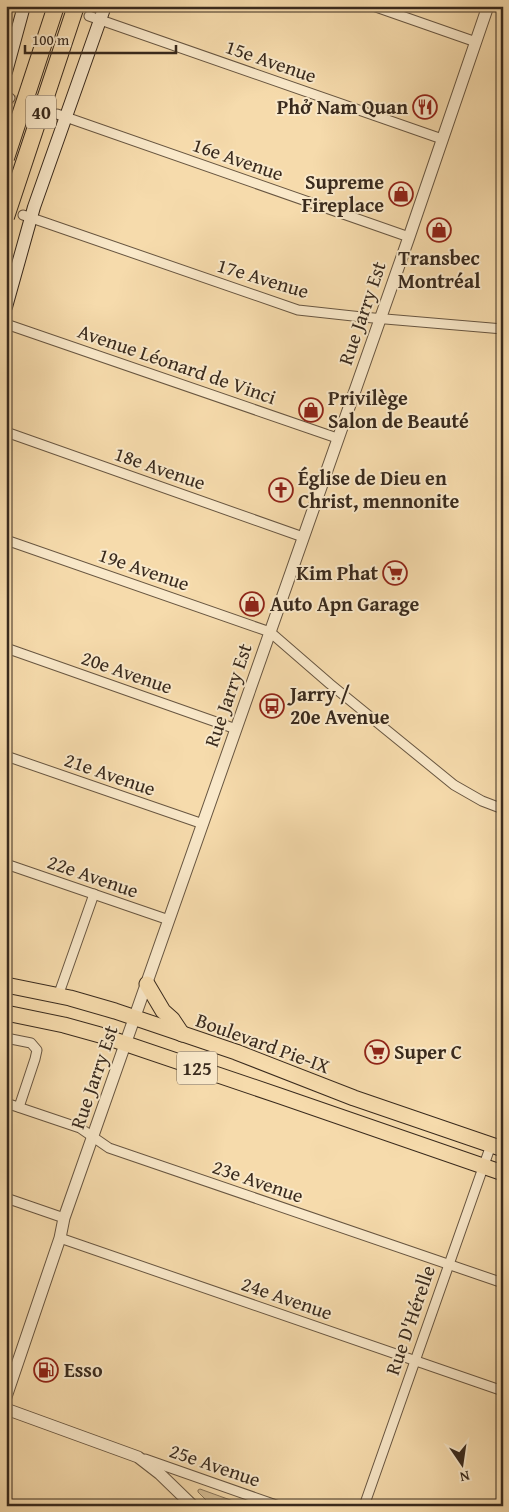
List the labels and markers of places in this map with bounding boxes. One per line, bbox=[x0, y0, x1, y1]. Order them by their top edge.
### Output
place label: Phở Nam Quan bbox=[277, 92, 408, 121]
restaurant icon: Phở Nam Quan bbox=[412, 94, 438, 120]
place label: Supreme Fireplace bbox=[302, 167, 384, 219]
shop icon: Supreme Fireplace bbox=[388, 181, 414, 207]
shop icon: Transbec Montréal bbox=[426, 217, 452, 243]
place label: Transbec Montréal bbox=[398, 243, 480, 295]
place label: Privilège Salon de Beauté bbox=[328, 383, 469, 435]
shop icon: Privilège Salon de Beauté bbox=[298, 397, 324, 423]
place label: Église de Dieu en Christ, mennonite bbox=[298, 463, 460, 515]
church icon: Église de Dieu en Christ, mennonite bbox=[268, 477, 294, 503]
place label: Kim Phat bbox=[296, 558, 378, 587]
supermarket icon: Kim Phat bbox=[382, 560, 408, 586]
place label: Auto Apn Garage bbox=[270, 589, 419, 618]
shop icon: Auto Apn Garage bbox=[239, 591, 265, 617]
place label: Jarry / 20e Avenue bbox=[287, 679, 390, 731]
bus stop icon: Jarry / 20e Avenue bbox=[259, 693, 285, 719]
place label: Super C bbox=[394, 1037, 462, 1066]
supermarket icon: Super C bbox=[364, 1039, 390, 1065]
place label: Esso bbox=[64, 1355, 103, 1384]
fuel station icon: Esso bbox=[33, 1357, 59, 1383]

